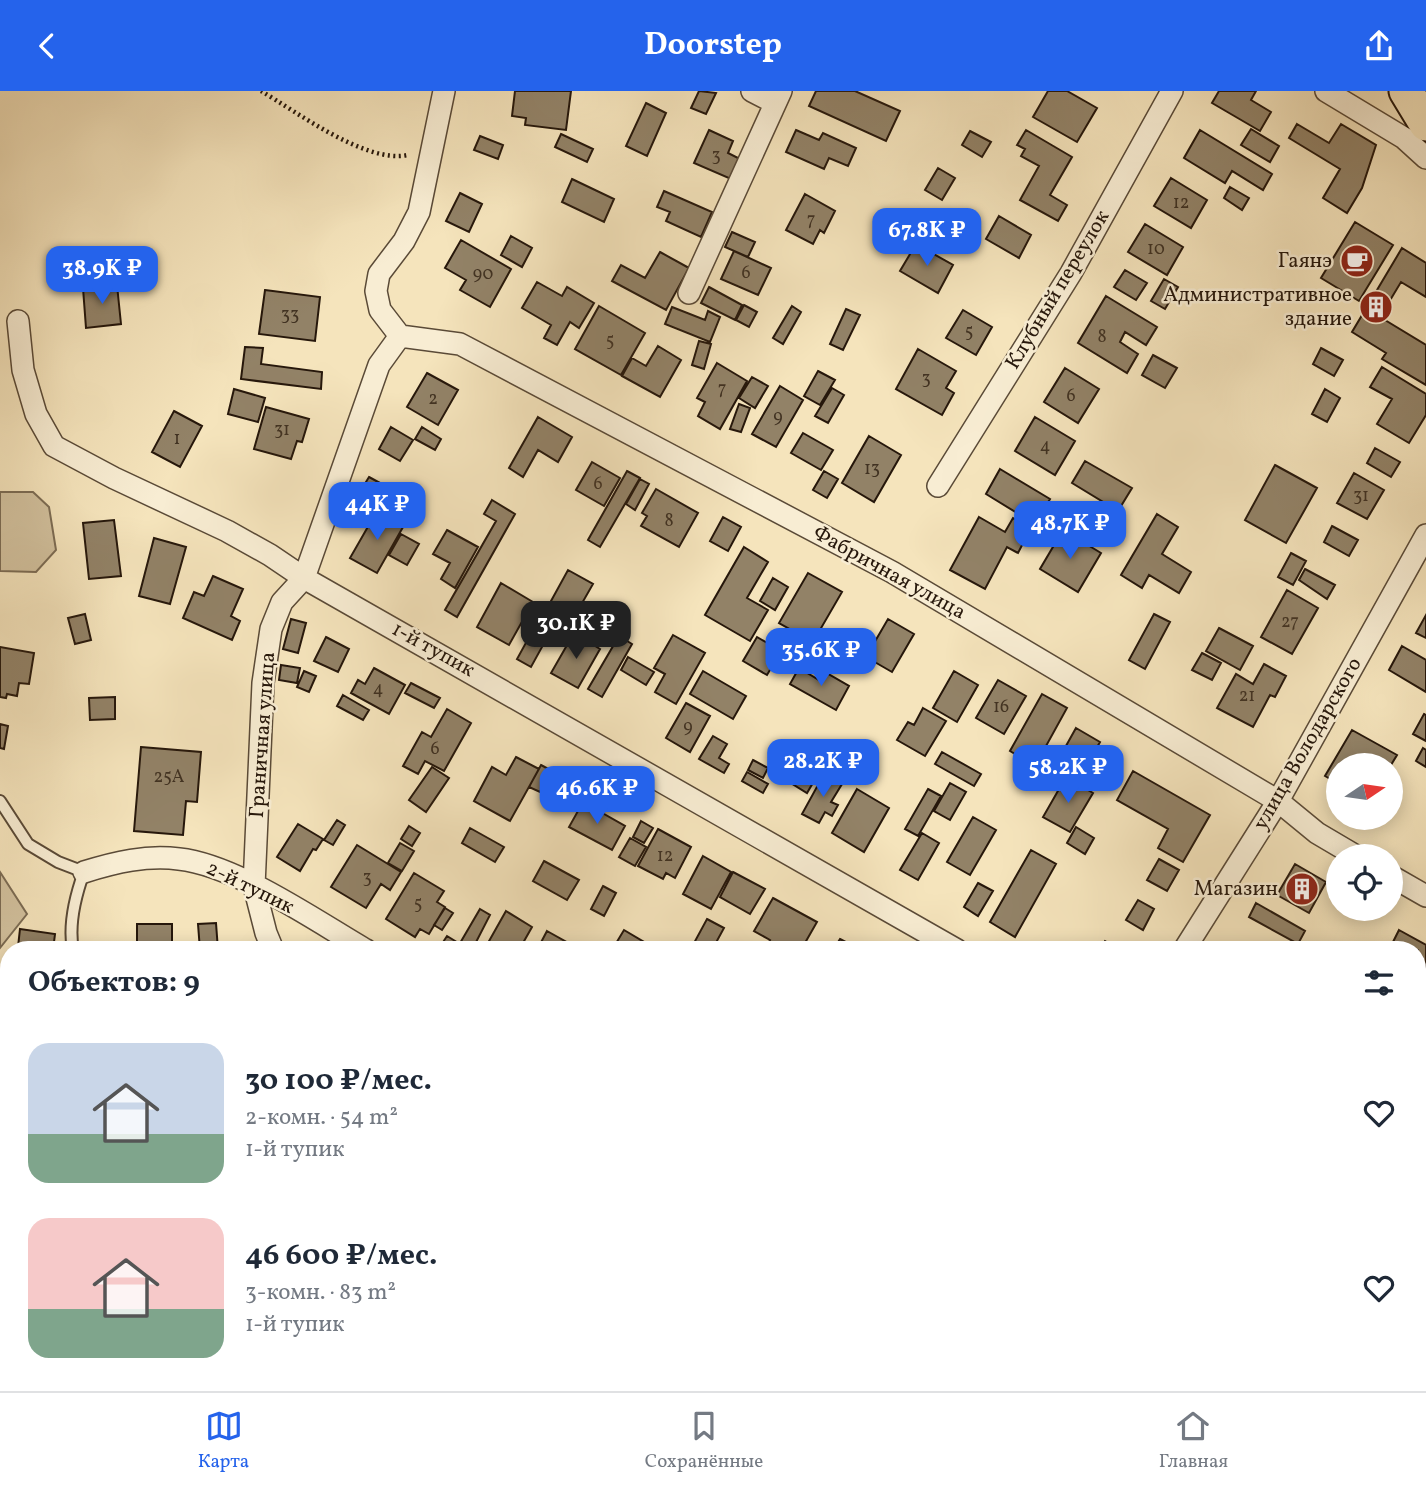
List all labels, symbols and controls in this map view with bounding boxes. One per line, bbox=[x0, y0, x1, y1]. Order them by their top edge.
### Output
text: Doorstep bbox=[644, 24, 782, 68]
icon: back bbox=[28, 27, 66, 65]
icon: share bbox=[1360, 27, 1398, 65]
house number: 3 bbox=[711, 144, 721, 169]
house number: 12 bbox=[1173, 191, 1189, 216]
street label: Клубный переулок bbox=[999, 205, 1117, 375]
house number: 7 bbox=[807, 208, 815, 233]
pin: 67.8K ₽ bbox=[862, 209, 992, 268]
text: 67.8K ₽ bbox=[888, 215, 966, 247]
house number: 10 bbox=[1147, 237, 1165, 262]
cafe icon: Гаянэ bbox=[1338, 242, 1376, 280]
pin: 38.9K ₽ bbox=[37, 247, 167, 306]
place label: Гаянэ bbox=[1278, 247, 1332, 276]
text: 38.9K ₽ bbox=[62, 253, 142, 285]
house number: 6 bbox=[741, 261, 751, 286]
house number: 90 bbox=[473, 262, 493, 287]
place label: Административное здание bbox=[1163, 281, 1352, 334]
building icon: Административное здание bbox=[1357, 288, 1395, 326]
house number: 33 bbox=[281, 303, 299, 328]
house number: 5 bbox=[965, 320, 973, 345]
house number: 8 bbox=[1097, 325, 1107, 350]
house number: 5 bbox=[606, 329, 614, 354]
house number: 3 bbox=[921, 367, 931, 392]
house number: 7 bbox=[718, 377, 726, 402]
house number: 6 bbox=[1066, 384, 1076, 409]
house number: 2 bbox=[428, 387, 438, 412]
house number: 9 bbox=[773, 405, 783, 430]
house number: 31 bbox=[274, 418, 290, 443]
house number: 1 bbox=[174, 427, 180, 452]
house number: 4 bbox=[1040, 434, 1050, 459]
house number: 13 bbox=[864, 457, 880, 482]
house number: 6 bbox=[593, 472, 603, 497]
pin: 44K ₽ bbox=[328, 483, 426, 542]
house number: 31 bbox=[1353, 484, 1369, 509]
text: 44K ₽ bbox=[345, 489, 409, 521]
pin: 48.7K ₽ bbox=[1005, 501, 1135, 561]
text: 48.7K ₽ bbox=[1030, 508, 1110, 540]
house number: 8 bbox=[664, 509, 674, 534]
street label: Фабричная улица bbox=[807, 519, 971, 627]
pin: 30.1K ₽ bbox=[511, 601, 641, 661]
text: 30.1K ₽ bbox=[537, 608, 615, 640]
house number: 27 bbox=[1281, 610, 1299, 635]
street label: 1-й тупик bbox=[386, 615, 480, 685]
pin: 35.6K ₽ bbox=[756, 629, 886, 688]
text: 35.6K ₽ bbox=[782, 635, 860, 667]
street label: Граничная улица bbox=[243, 651, 283, 819]
street label: улица Володарского bbox=[1247, 652, 1369, 836]
house number: 4 bbox=[373, 677, 383, 702]
house number: 21 bbox=[1239, 684, 1255, 709]
house number: 16 bbox=[993, 695, 1009, 720]
house number: 9 bbox=[683, 715, 693, 740]
house number: 6 bbox=[430, 737, 440, 762]
pin: 28.2K ₽ bbox=[758, 739, 888, 799]
pin: 58.2K ₽ bbox=[1003, 745, 1133, 805]
text: 28.2K ₽ bbox=[783, 746, 863, 778]
text: 58.2K ₽ bbox=[1029, 752, 1107, 784]
north arrow bbox=[1326, 753, 1404, 829]
map controls bbox=[1326, 753, 1403, 921]
house number: 25А bbox=[154, 765, 185, 790]
pin: 46.6K ₽ bbox=[532, 767, 662, 826]
text: 46.6K ₽ bbox=[556, 773, 638, 805]
house number: 12 bbox=[657, 844, 673, 869]
button: locate bbox=[1326, 844, 1403, 921]
street label: 2-й тупик bbox=[201, 854, 299, 922]
house number: 3 bbox=[362, 866, 372, 891]
building icon: Магазин bbox=[1283, 870, 1321, 908]
place label: Магазин bbox=[1194, 875, 1278, 904]
house number: 5 bbox=[414, 892, 422, 917]
text: Объектов: 9 bbox=[28, 962, 200, 1004]
icon: filters bbox=[1360, 964, 1398, 1002]
text: 30 100 ₽/мес. bbox=[245, 1060, 432, 1102]
icon: home bbox=[84, 1071, 168, 1155]
icon: heart bbox=[1360, 1094, 1398, 1132]
text: 2-комн. · 54 m² bbox=[245, 1102, 398, 1134]
text: 1-й тупик bbox=[245, 1134, 345, 1166]
text: 46 600 ₽/мес. bbox=[245, 1235, 438, 1277]
icon: home bbox=[84, 1246, 168, 1330]
icon: heart bbox=[1360, 1269, 1398, 1307]
text: 3-комн. · 83 m² bbox=[245, 1277, 396, 1309]
text: 1-й тупик bbox=[245, 1309, 345, 1341]
tab: Карта bbox=[198, 1407, 249, 1475]
tab: Сохранённые bbox=[645, 1407, 763, 1475]
tab: Главная bbox=[1159, 1407, 1228, 1475]

